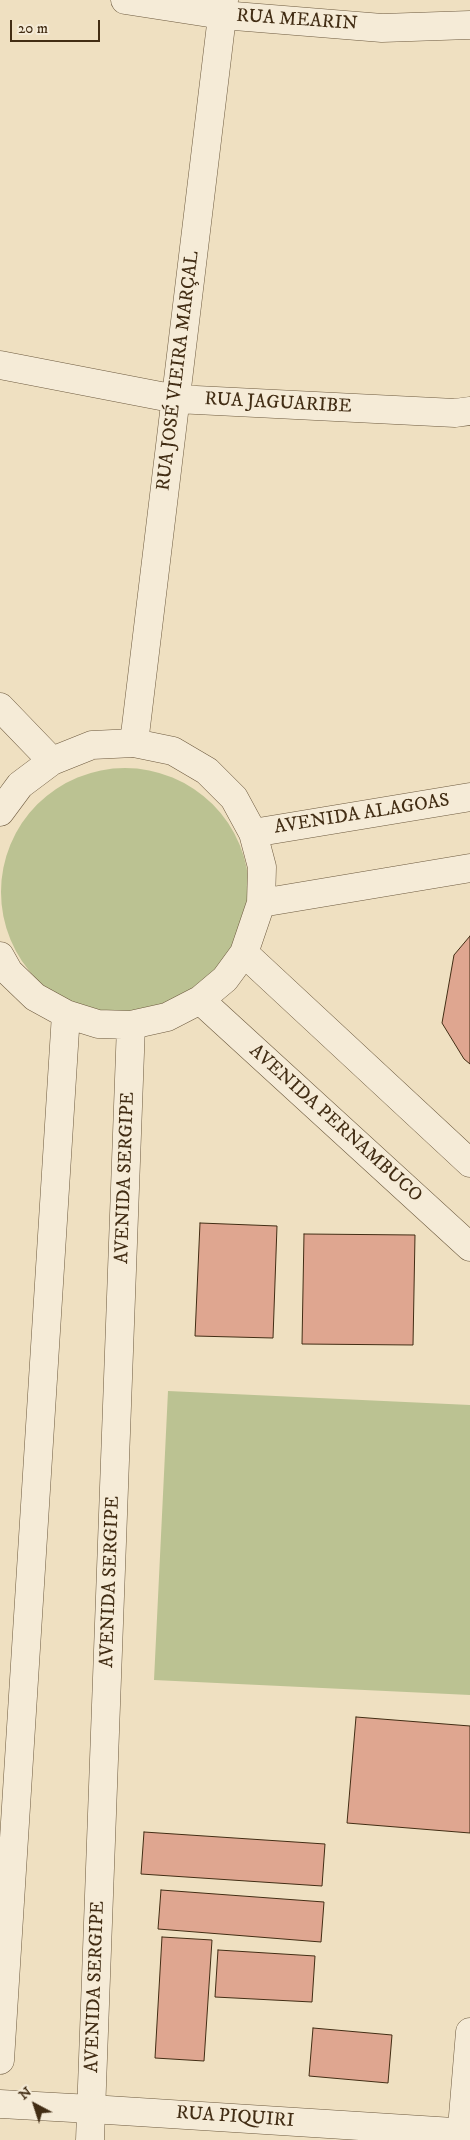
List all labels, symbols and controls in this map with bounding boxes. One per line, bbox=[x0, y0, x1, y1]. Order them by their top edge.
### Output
street label: RUA MEARIN bbox=[236, 5, 358, 37]
scale bar bbox=[12, 10, 102, 42]
text: 20 m bbox=[18, 19, 48, 38]
street label: RUA JOSÉ VIEIRA MARÇAL bbox=[153, 250, 205, 492]
street label: RUA JAGUARIBE bbox=[204, 389, 352, 419]
street label: AVENIDA ALAGOAS bbox=[273, 790, 451, 840]
street label: AVENIDA PERNAMBUCO bbox=[244, 1040, 426, 1208]
street label: AVENIDA SERGIPE bbox=[112, 1092, 140, 1264]
street label: AVENIDA SERGIPE bbox=[97, 1496, 125, 1668]
street label: AVENIDA SERGIPE bbox=[82, 1901, 110, 2073]
north arrow bbox=[10, 2080, 60, 2130]
text: N bbox=[15, 2083, 36, 2104]
street label: RUA PIQUIRI bbox=[175, 2102, 295, 2134]

